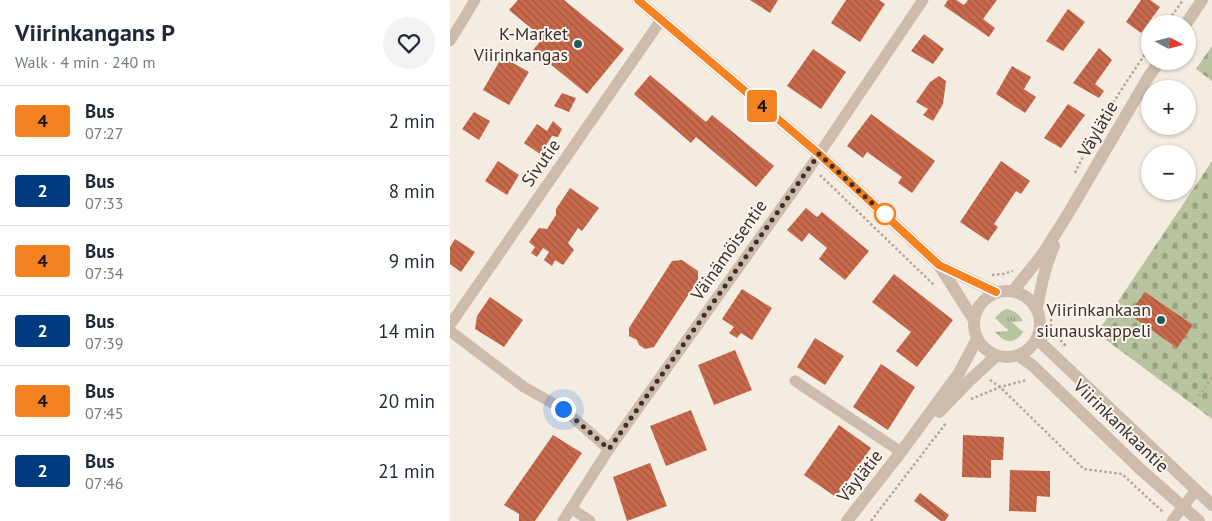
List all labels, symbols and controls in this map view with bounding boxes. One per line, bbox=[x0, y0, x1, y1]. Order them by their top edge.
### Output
north arrow bbox=[1141, 15, 1196, 70]
map controls bbox=[1141, 15, 1196, 200]
text: Viirinkangans P bbox=[15, 17, 175, 48]
button: heart bbox=[383, 17, 435, 69]
place label: K-Market Viirinkangas bbox=[473, 22, 568, 66]
marker: K-Market Viirinkangas bbox=[572, 38, 584, 50]
text: Walk · 4 min · 240 m bbox=[15, 52, 155, 72]
button: + bbox=[1141, 80, 1196, 135]
line badge: 4 bbox=[746, 90, 778, 122]
text: 4 bbox=[757, 94, 767, 117]
street label: Väylätie bbox=[1072, 97, 1123, 162]
text: Bus bbox=[85, 99, 114, 123]
text: 4 bbox=[37, 109, 48, 132]
text: 2 min bbox=[389, 109, 435, 133]
text: 07:27 bbox=[85, 123, 123, 143]
street label: Sivutie bbox=[516, 134, 565, 191]
button: − bbox=[1141, 145, 1196, 200]
text: Bus bbox=[85, 169, 114, 193]
text: 2 bbox=[37, 179, 48, 202]
text: 8 min bbox=[389, 179, 435, 203]
text: 07:33 bbox=[85, 193, 123, 213]
street label: Väinämöisentie bbox=[685, 195, 772, 305]
unlabelled marker bbox=[874, 203, 896, 225]
text: Bus bbox=[85, 239, 114, 263]
text: 4 bbox=[37, 249, 48, 272]
text: 9 min bbox=[389, 249, 435, 273]
text: 07:34 bbox=[85, 263, 123, 283]
place label: Viirinkankaan siunauskappeli bbox=[1037, 298, 1151, 342]
text: Bus bbox=[85, 309, 114, 333]
marker: Viirinkankaan siunauskappeli bbox=[1155, 314, 1167, 326]
text: 2 bbox=[37, 319, 48, 342]
text: 14 min bbox=[378, 319, 435, 343]
text: 07:39 bbox=[85, 333, 123, 353]
street label: Viirinkankaantie bbox=[1068, 373, 1174, 477]
text: Bus bbox=[85, 379, 114, 403]
text: 4 bbox=[37, 389, 48, 412]
text: 20 min bbox=[378, 389, 435, 413]
your location bbox=[551, 397, 576, 422]
text: 07:45 bbox=[85, 403, 123, 423]
street label: Väylätie bbox=[831, 445, 887, 508]
text: Bus bbox=[85, 449, 114, 473]
text: 2 bbox=[37, 459, 48, 482]
text: 21 min bbox=[378, 459, 435, 483]
text: 07:46 bbox=[85, 473, 123, 493]

